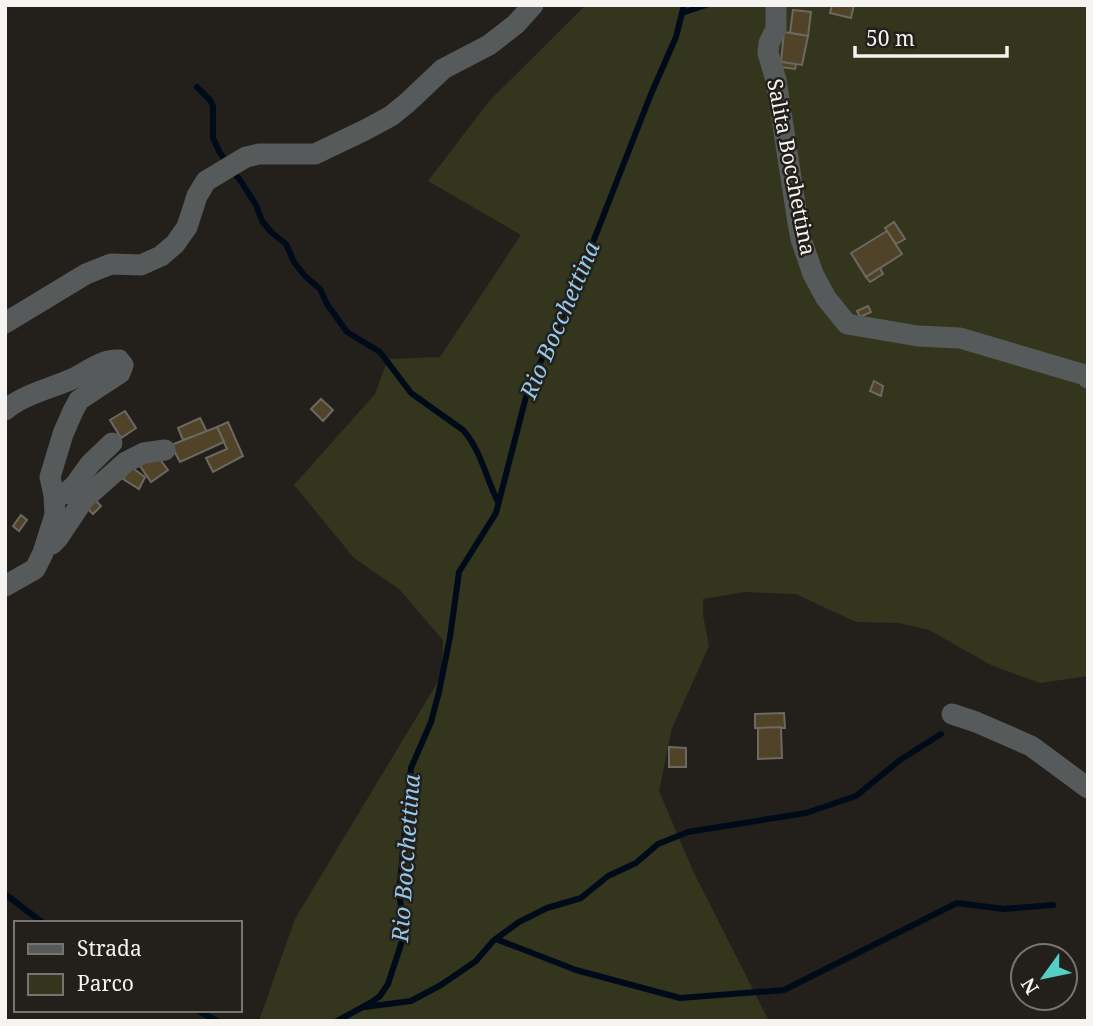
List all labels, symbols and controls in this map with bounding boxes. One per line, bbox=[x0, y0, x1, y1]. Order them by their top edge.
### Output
scale bar bbox=[855, 14, 1007, 58]
text: 50 m bbox=[866, 24, 915, 52]
street label: Salita Bocchettina bbox=[761, 76, 823, 257]
water label: Rio Bocchettina bbox=[511, 235, 607, 404]
water label: Rio Bocchettina bbox=[383, 772, 427, 944]
legend bbox=[14, 921, 242, 1012]
text: Strada bbox=[77, 934, 142, 962]
north arrow bbox=[1009, 942, 1079, 1012]
text: Parco bbox=[77, 969, 134, 997]
text: N bbox=[1015, 973, 1045, 1000]

